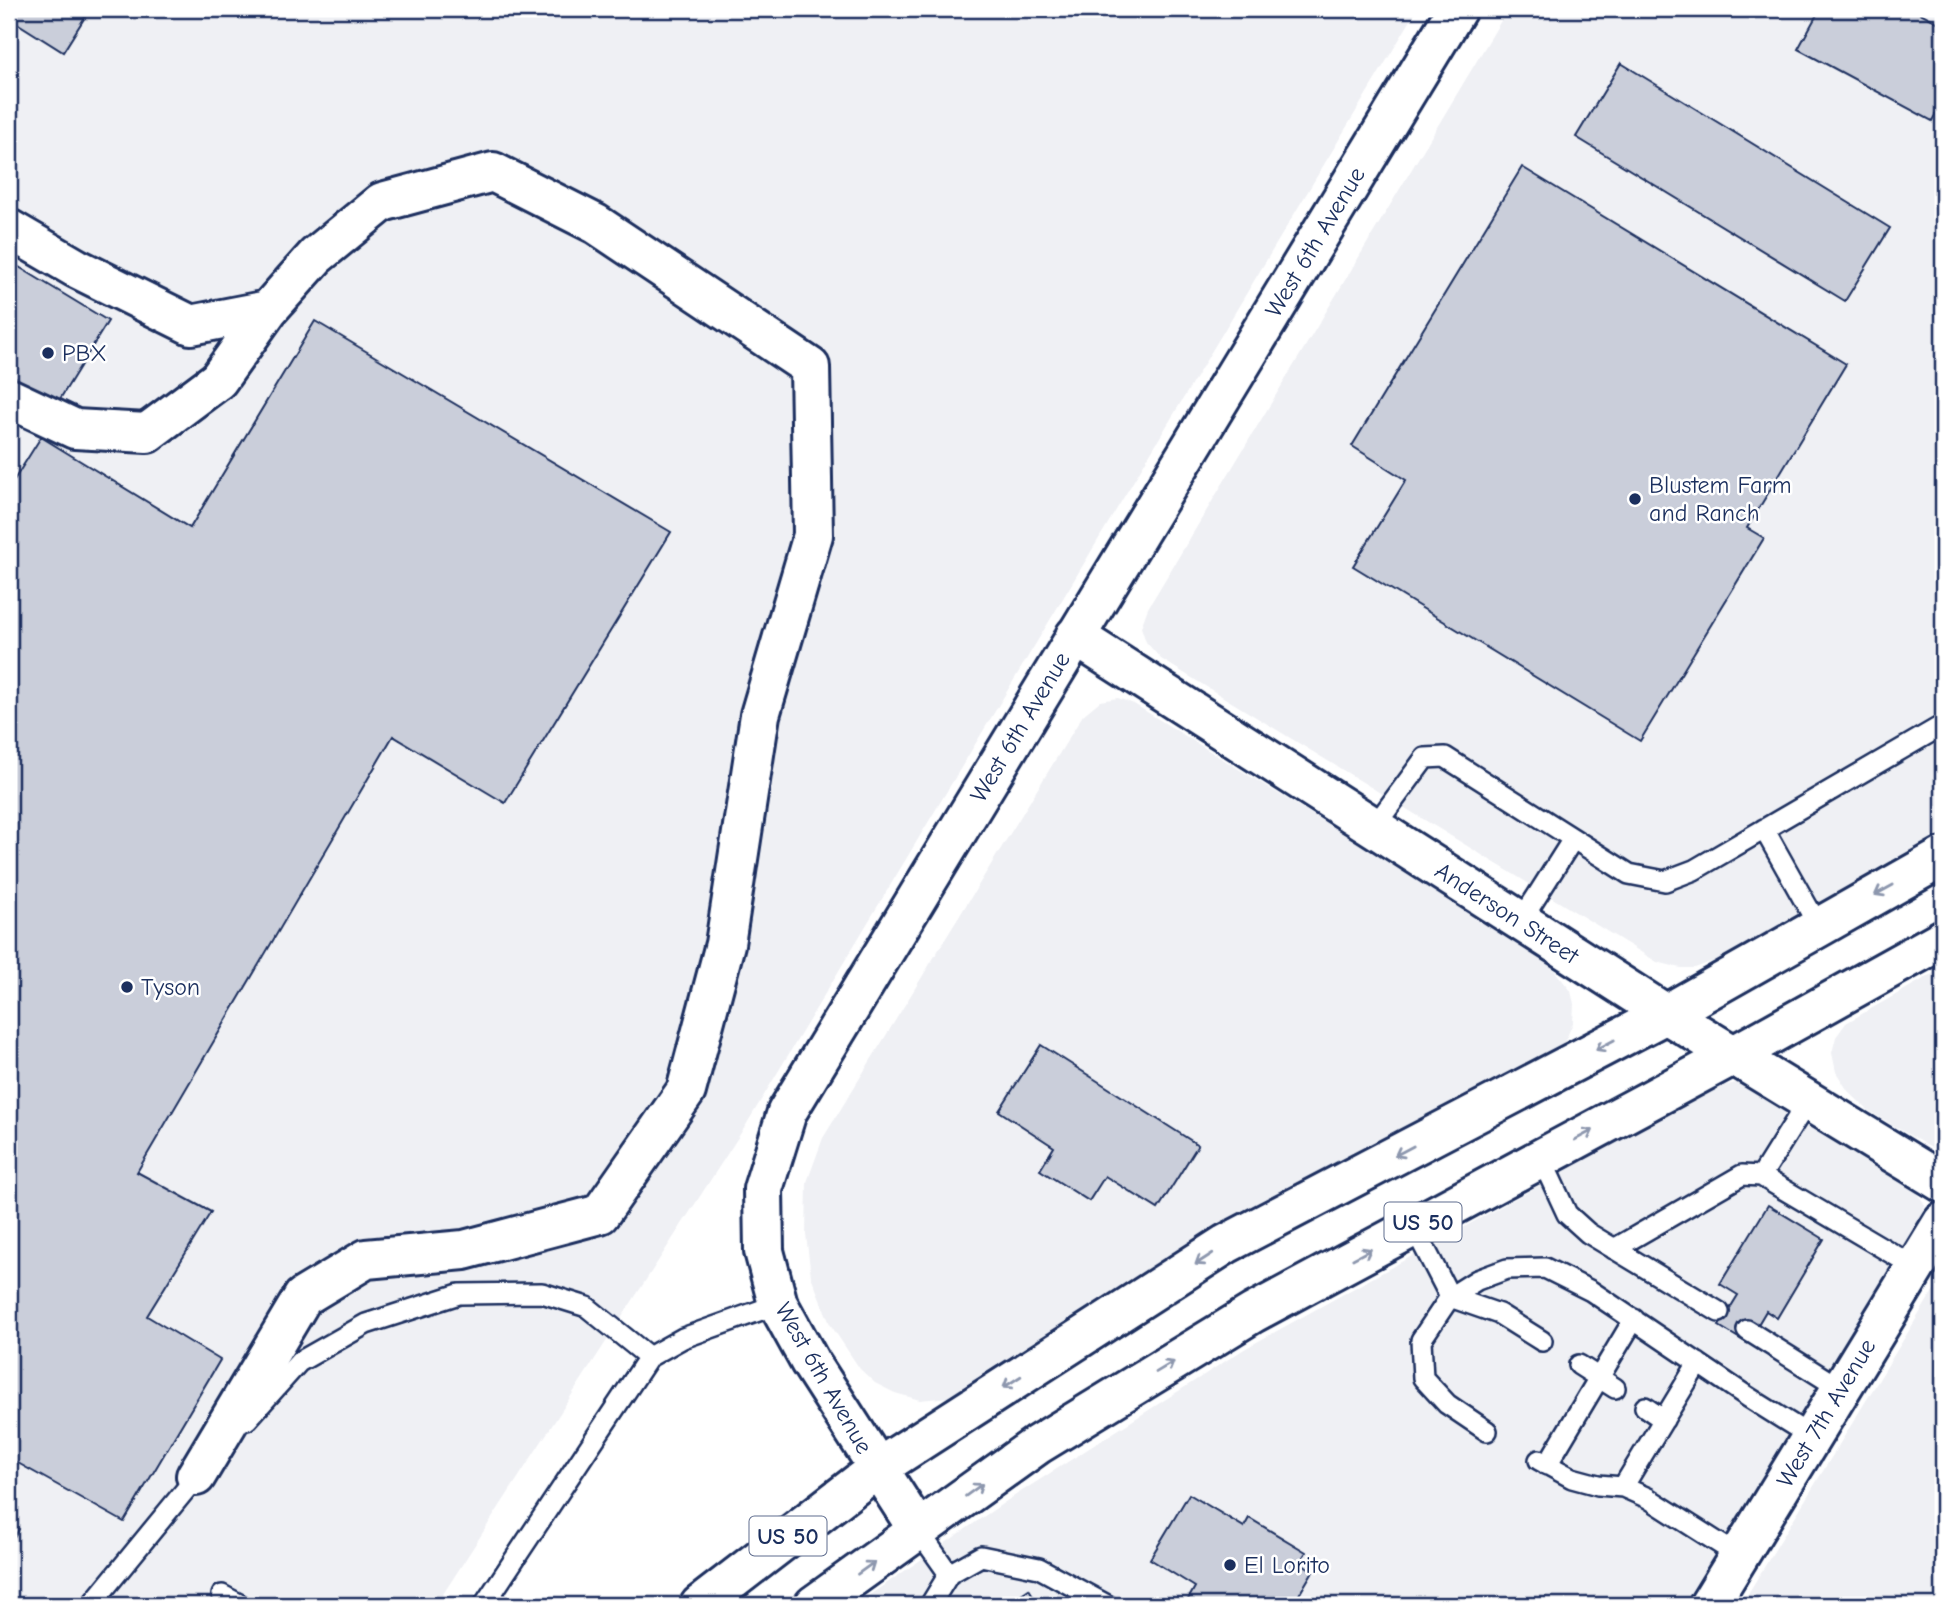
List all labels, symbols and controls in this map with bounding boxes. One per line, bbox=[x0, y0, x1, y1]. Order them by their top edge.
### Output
street label: West 6th Avenue bbox=[1259, 162, 1371, 322]
place label: PBX bbox=[62, 339, 107, 367]
marker: PBX bbox=[40, 345, 56, 361]
place label: Blustem Farm and Ranch bbox=[1649, 471, 1792, 527]
marker: Blustem Farm and Ranch bbox=[1627, 491, 1643, 507]
street label: West 6th Avenue bbox=[964, 647, 1076, 807]
street label: Anderson Street bbox=[1430, 856, 1585, 970]
one-way arrow bbox=[1874, 883, 1894, 897]
place label: Tyson bbox=[141, 973, 200, 1001]
marker: Tyson bbox=[119, 979, 135, 995]
one-way arrow bbox=[1596, 1039, 1616, 1053]
one-way arrow bbox=[1573, 1128, 1594, 1142]
one-way arrow bbox=[1394, 1144, 1415, 1158]
road number: US 50 bbox=[1384, 1203, 1462, 1242]
one-way arrow bbox=[1351, 1247, 1372, 1261]
one-way arrow bbox=[1194, 1252, 1214, 1266]
street label: West 6th Avenue bbox=[769, 1297, 879, 1459]
street label: West 7th Avenue bbox=[1771, 1334, 1881, 1492]
one-way arrow bbox=[1154, 1360, 1174, 1374]
one-way arrow bbox=[1003, 1375, 1023, 1389]
one-way arrow bbox=[964, 1483, 983, 1498]
road number: US 50 bbox=[750, 1516, 826, 1555]
place label: El Lorito bbox=[1244, 1551, 1330, 1579]
marker: El Lorito bbox=[1222, 1557, 1238, 1573]
one-way arrow bbox=[856, 1560, 875, 1575]

